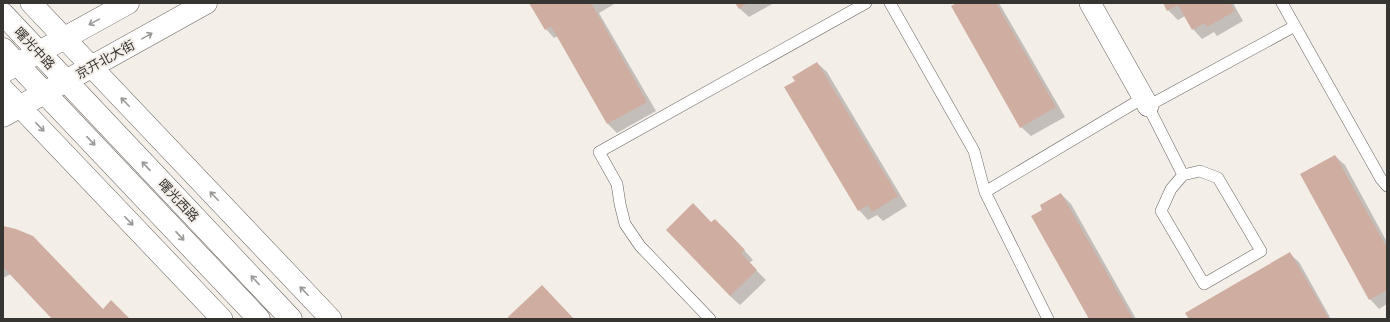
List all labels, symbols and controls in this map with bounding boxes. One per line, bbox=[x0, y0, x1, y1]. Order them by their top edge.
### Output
one-way arrow bbox=[88, 19, 100, 26]
street label: 曙光中路 bbox=[11, 24, 59, 72]
one-way arrow bbox=[141, 31, 153, 39]
street label: 京开北大街 bbox=[73, 36, 137, 82]
one-way arrow bbox=[120, 97, 130, 107]
one-way arrow bbox=[35, 122, 45, 132]
one-way arrow bbox=[86, 136, 96, 146]
one-way arrow bbox=[141, 161, 151, 171]
street label: 曙光西路 bbox=[155, 176, 203, 224]
one-way arrow bbox=[210, 191, 219, 202]
one-way arrow bbox=[125, 216, 134, 226]
one-way arrow bbox=[175, 231, 185, 241]
one-way arrow bbox=[250, 275, 259, 286]
one-way arrow bbox=[299, 286, 309, 296]

